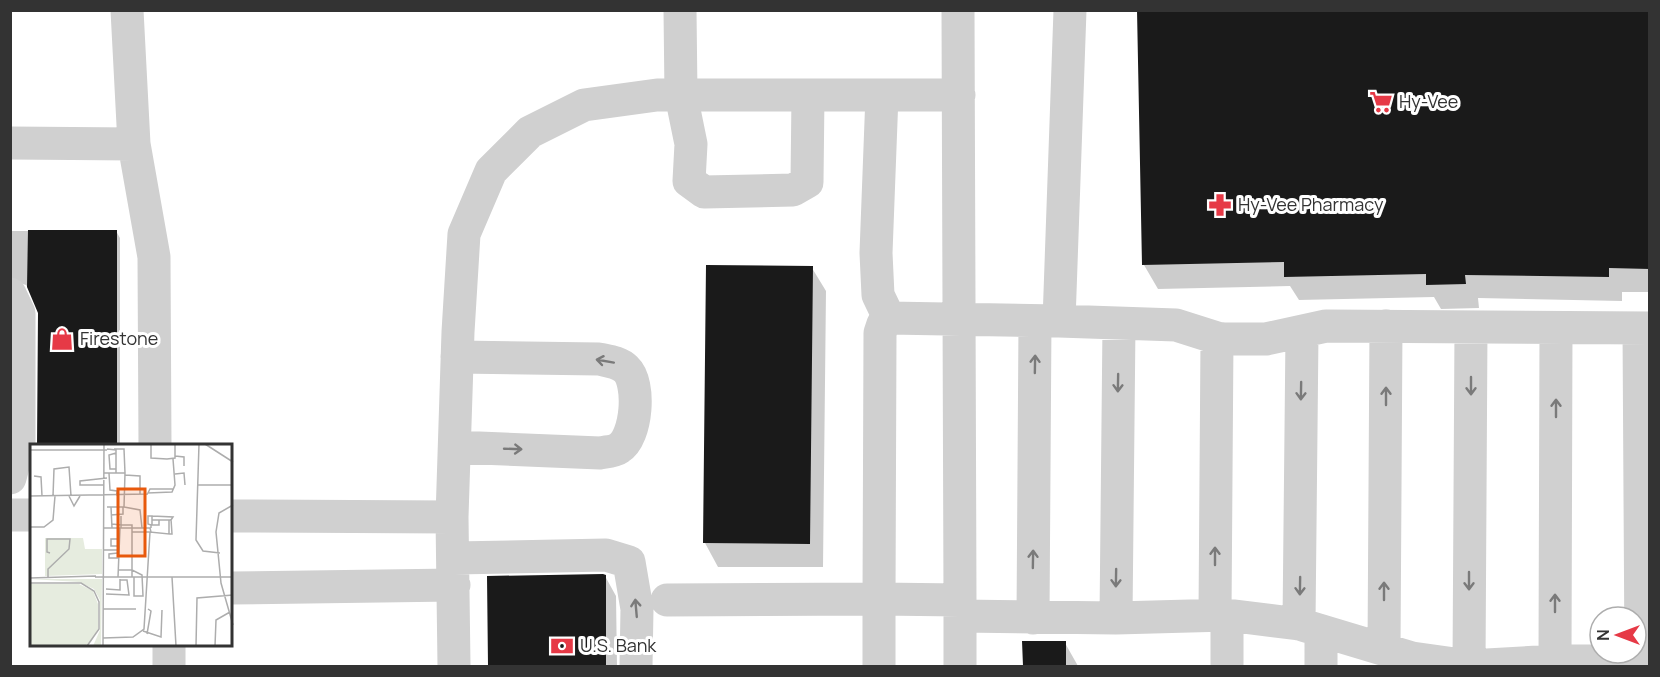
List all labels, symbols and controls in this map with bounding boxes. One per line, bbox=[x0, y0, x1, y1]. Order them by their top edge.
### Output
supermarket icon: Hy-Vee bbox=[1368, 89, 1394, 115]
place label: Hy-Vee bbox=[1399, 89, 1458, 113]
pharmacy icon: Hy-Vee Pharmacy bbox=[1207, 192, 1233, 218]
place label: Hy-Vee Pharmacy bbox=[1238, 192, 1384, 216]
shop icon: Firestone bbox=[49, 326, 75, 352]
place label: Firestone bbox=[80, 326, 158, 350]
one-way arrow bbox=[595, 355, 615, 366]
one-way arrow bbox=[1029, 355, 1041, 375]
one-way arrow bbox=[1112, 372, 1124, 392]
one-way arrow bbox=[1465, 376, 1477, 396]
one-way arrow bbox=[1296, 381, 1307, 401]
one-way arrow bbox=[1380, 387, 1392, 407]
one-way arrow bbox=[1550, 398, 1562, 418]
inset map bbox=[30, 444, 232, 647]
one-way arrow bbox=[503, 444, 523, 455]
one-way arrow bbox=[1209, 547, 1221, 567]
one-way arrow bbox=[1027, 550, 1039, 570]
one-way arrow bbox=[1110, 567, 1122, 587]
one-way arrow bbox=[1463, 571, 1475, 591]
one-way arrow bbox=[1294, 576, 1305, 596]
one-way arrow bbox=[1378, 582, 1390, 602]
one-way arrow bbox=[1549, 593, 1561, 613]
one-way arrow bbox=[630, 599, 641, 619]
north arrow bbox=[1588, 605, 1648, 665]
text: N bbox=[1592, 629, 1614, 641]
bank icon: U.S. Bank bbox=[549, 633, 575, 659]
place label: U.S. Bank bbox=[580, 633, 657, 657]

